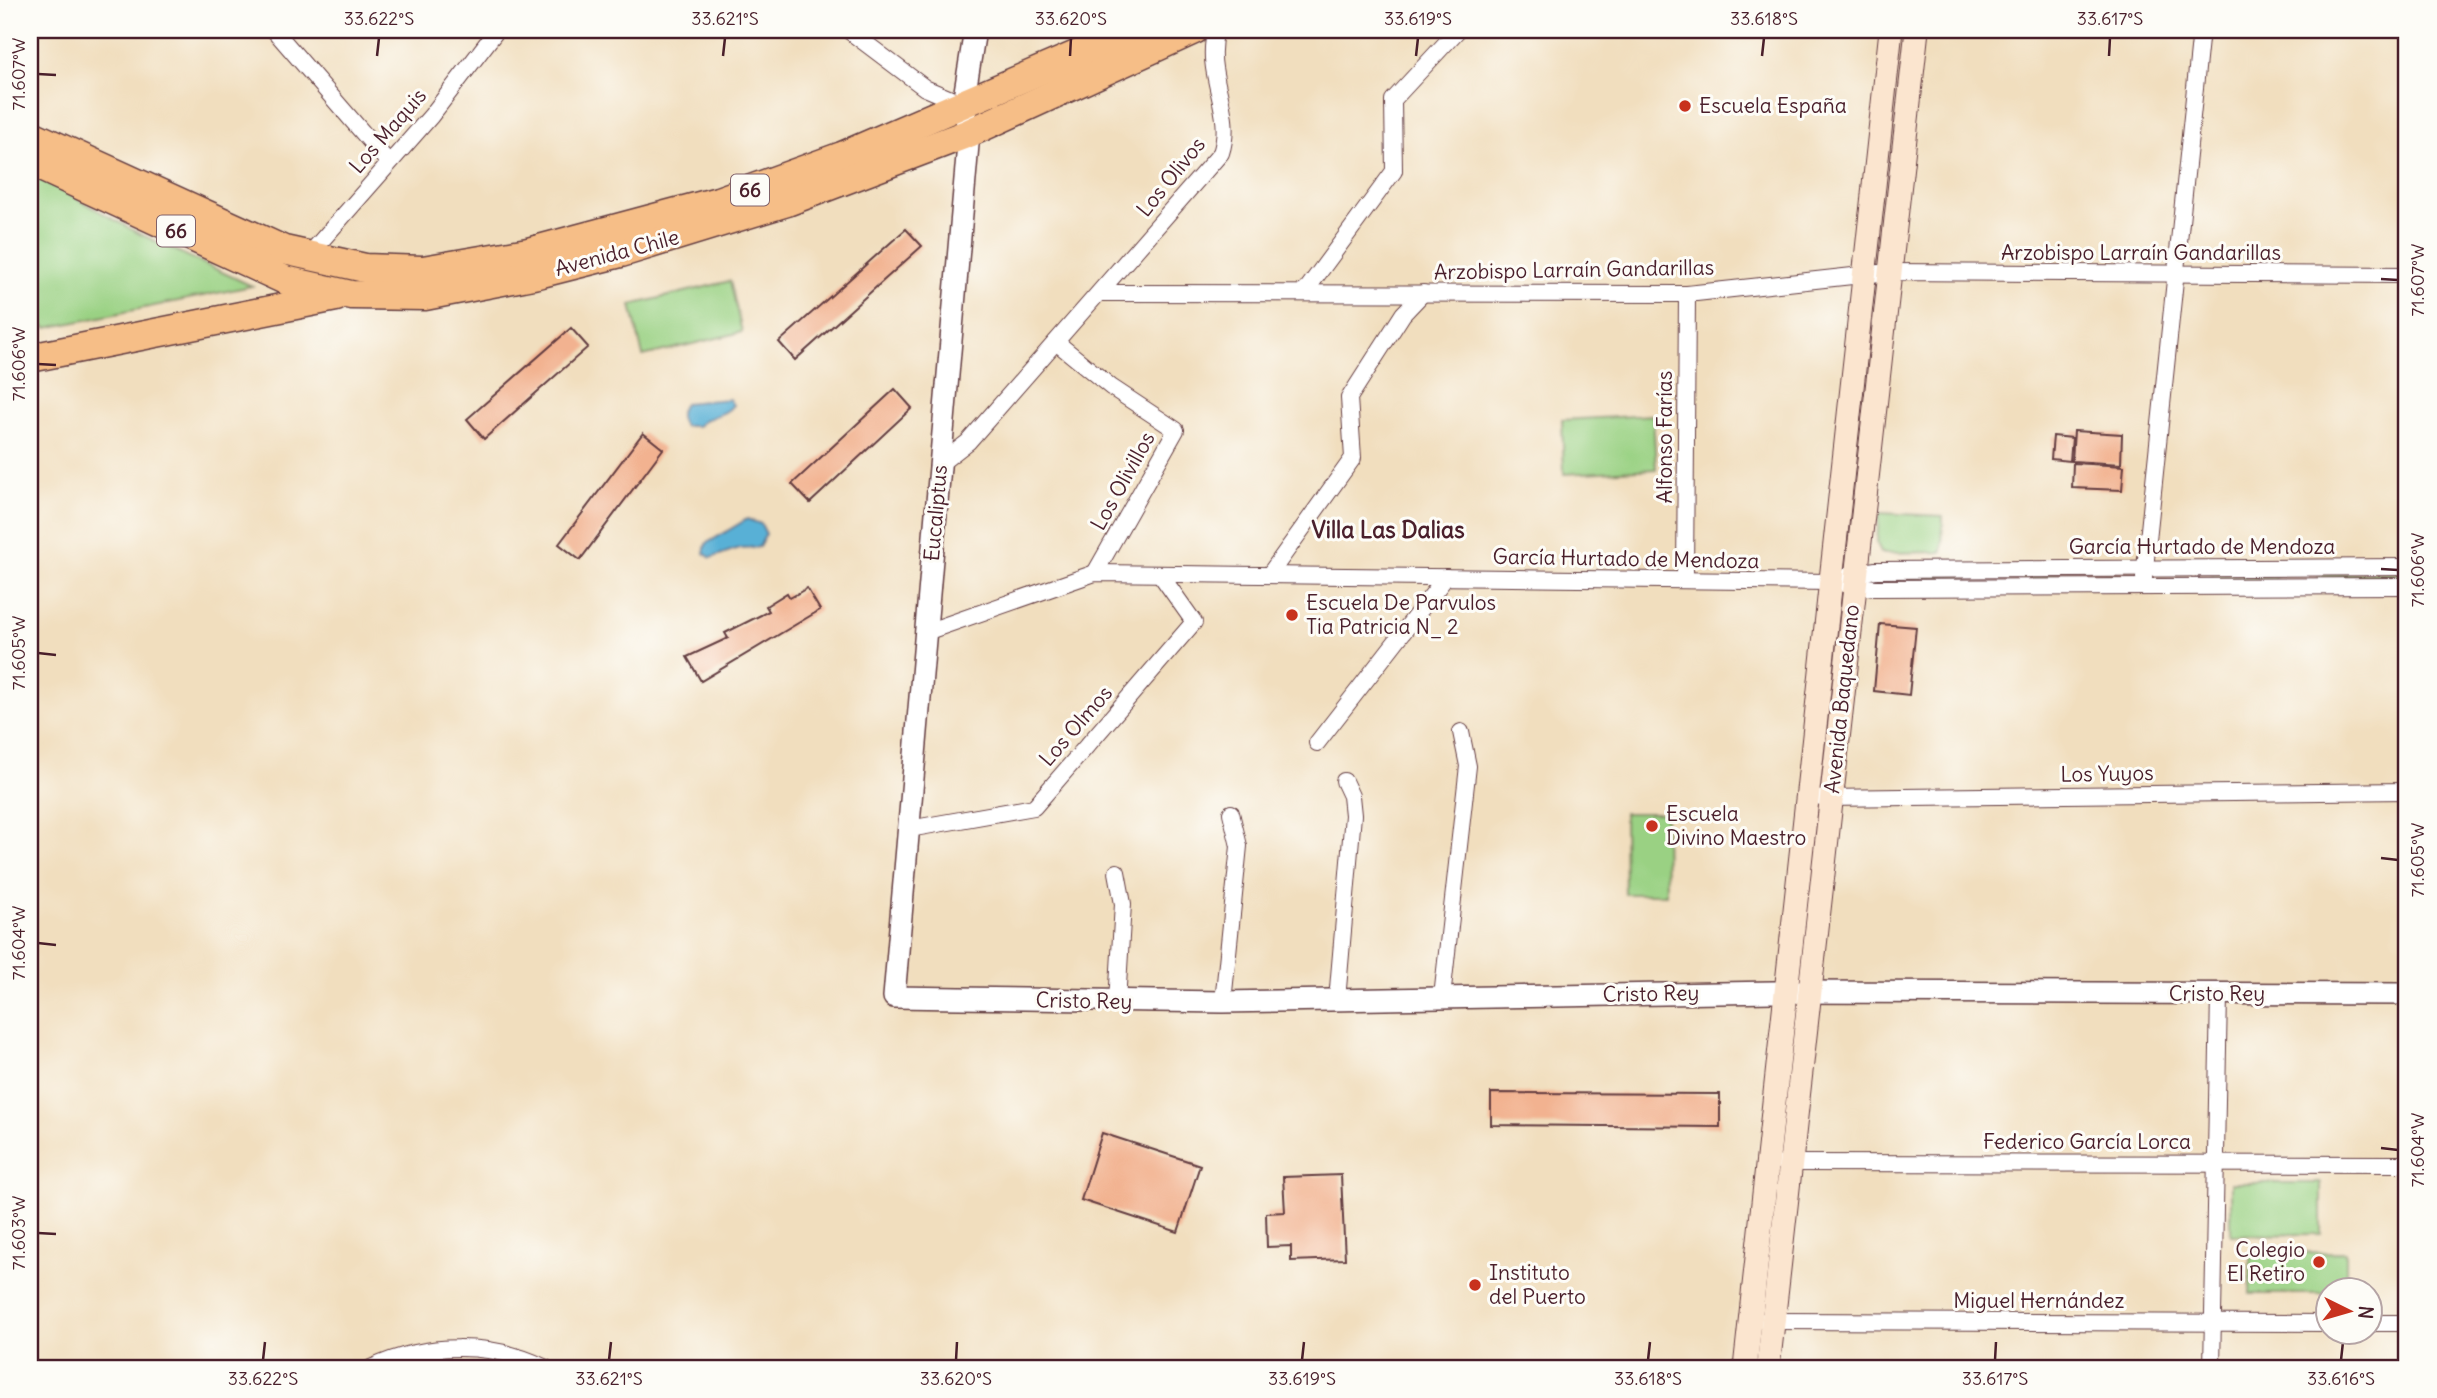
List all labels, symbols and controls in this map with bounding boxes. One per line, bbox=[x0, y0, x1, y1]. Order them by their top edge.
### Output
text: 33.622°S bbox=[344, 7, 414, 30]
text: 33.621°S bbox=[691, 7, 759, 30]
text: 33.620°S bbox=[1035, 7, 1107, 30]
text: 33.619°S bbox=[1384, 7, 1452, 30]
text: 33.618°S bbox=[1730, 7, 1798, 30]
text: 33.617°S bbox=[2077, 7, 2143, 30]
text: 71.607°W bbox=[7, 38, 30, 110]
street label: Los Maquis bbox=[343, 82, 432, 179]
place label: Escuela España bbox=[1699, 92, 1847, 119]
marker: Escuela España bbox=[1677, 98, 1693, 114]
street label: Los Olivos bbox=[1130, 131, 1211, 222]
road number: 66 bbox=[731, 174, 769, 206]
road number: 66 bbox=[157, 216, 195, 246]
street label: Avenida Chile bbox=[552, 223, 682, 282]
street label: Arzobispo Larraín Gandarillas bbox=[2001, 239, 2281, 266]
text: 71.607°W bbox=[2406, 244, 2429, 316]
street label: Arzobispo Larraín Gandarillas bbox=[1434, 254, 1714, 285]
text: 71.606°W bbox=[7, 327, 30, 401]
street label: Alfonso Farías bbox=[1651, 371, 1678, 503]
street label: Los Olivillos bbox=[1084, 427, 1161, 535]
street label: Eucaliptus bbox=[918, 464, 953, 562]
district label: Villa Las Dalias bbox=[1311, 515, 1465, 544]
street label: García Hurtado de Mendoza bbox=[2069, 533, 2335, 560]
text: 71.606°W bbox=[2406, 533, 2429, 607]
street label: García Hurtado de Mendoza bbox=[1492, 543, 1760, 574]
place label: Escuela De Parvulos Tia Patricia N_ 2 bbox=[1306, 589, 1496, 640]
street label: Avenida Baquedano bbox=[1818, 603, 1865, 795]
marker: Escuela De Parvulos Tia Patricia N_ 2 bbox=[1284, 607, 1300, 623]
text: 71.605°W bbox=[7, 616, 30, 690]
street label: Los Olmos bbox=[1033, 680, 1118, 772]
street label: Los Yuyos bbox=[2060, 759, 2154, 788]
place label: Escuela Divino Maestro bbox=[1666, 800, 1806, 851]
marker: Escuela Divino Maestro bbox=[1644, 818, 1660, 834]
text: 71.605°W bbox=[2406, 823, 2429, 897]
text: 71.604°W bbox=[7, 906, 30, 980]
street label: Cristo Rey bbox=[1602, 979, 1700, 1008]
street label: Cristo Rey bbox=[2169, 980, 2265, 1007]
street label: Cristo Rey bbox=[1035, 986, 1133, 1015]
text: 71.604°W bbox=[2406, 1113, 2429, 1187]
street label: Federico García Lorca bbox=[1983, 1128, 2191, 1155]
text: 71.603°W bbox=[7, 1196, 30, 1270]
place label: Colegio El Retiro bbox=[2227, 1236, 2305, 1287]
marker: Colegio El Retiro bbox=[2311, 1254, 2327, 1270]
place label: Instituto del Puerto bbox=[1489, 1259, 1586, 1310]
north arrow bbox=[2314, 1276, 2384, 1346]
marker: Instituto del Puerto bbox=[1467, 1277, 1483, 1293]
street label: Miguel Hernández bbox=[1953, 1287, 2125, 1314]
text: N bbox=[2353, 1305, 2378, 1320]
text: 33.622°S bbox=[228, 1367, 298, 1390]
text: 33.621°S bbox=[575, 1367, 643, 1390]
text: 33.620°S bbox=[920, 1367, 992, 1390]
text: 33.619°S bbox=[1268, 1367, 1336, 1390]
text: 33.618°S bbox=[1614, 1367, 1682, 1390]
text: 33.617°S bbox=[1962, 1367, 2028, 1390]
text: 33.616°S bbox=[2307, 1367, 2375, 1390]

